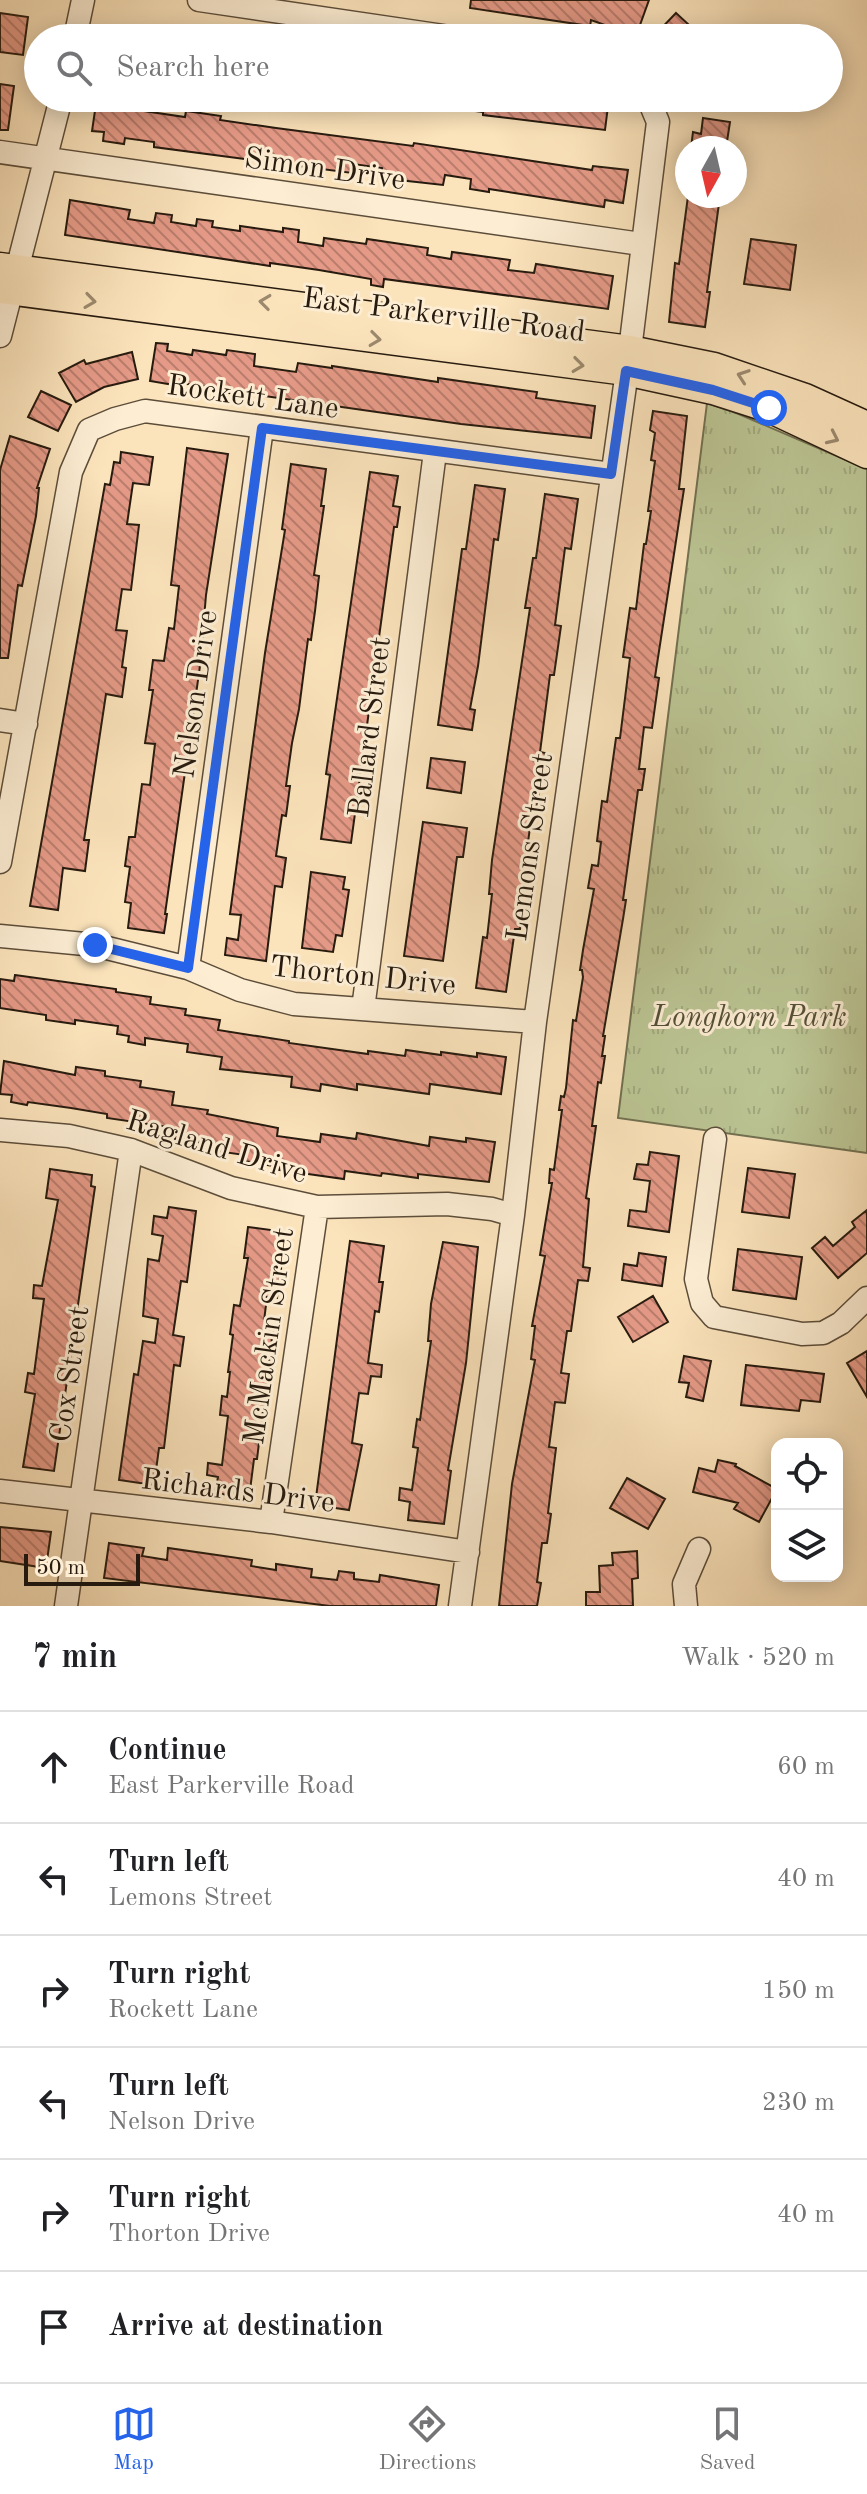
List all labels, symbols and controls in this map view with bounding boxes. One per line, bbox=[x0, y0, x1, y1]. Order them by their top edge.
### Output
search box bbox=[24, 24, 843, 112]
icon: search bbox=[52, 46, 96, 90]
text: Search here bbox=[116, 53, 270, 83]
north arrow bbox=[675, 136, 747, 208]
street label: Simon Drive bbox=[242, 144, 407, 196]
street label: East Parkerville Road bbox=[301, 284, 587, 348]
one-way arrow bbox=[83, 292, 97, 309]
one-way arrow bbox=[258, 294, 272, 311]
one-way arrow bbox=[369, 331, 382, 348]
one-way arrow bbox=[572, 357, 585, 374]
one-way arrow bbox=[736, 370, 750, 386]
street label: Rockett Lane bbox=[165, 371, 341, 425]
route start bbox=[751, 390, 787, 426]
one-way arrow bbox=[825, 428, 839, 444]
street label: Nelson Drive bbox=[170, 608, 224, 780]
street label: Ballard Street bbox=[345, 635, 397, 820]
street label: Lemons Street bbox=[503, 751, 559, 943]
route end bbox=[77, 927, 113, 963]
street label: Thorton Drive bbox=[268, 952, 457, 1002]
park label: Longhorn Park bbox=[650, 1003, 847, 1033]
street label: Ragland Drive bbox=[122, 1106, 311, 1190]
street label: McMackin Street bbox=[240, 1226, 300, 1447]
street label: Cox Street bbox=[47, 1304, 95, 1445]
map controls bbox=[771, 1438, 843, 1582]
button: locate bbox=[771, 1438, 843, 1510]
street label: Richards Drive bbox=[139, 1465, 336, 1519]
button: layers bbox=[771, 1510, 843, 1582]
scale bar bbox=[24, 1550, 140, 1586]
text: 50 m bbox=[36, 1557, 85, 1579]
text: 7 min bbox=[32, 1641, 117, 1675]
text: Walk · 520 m bbox=[681, 1645, 835, 1671]
text: Continue bbox=[108, 1736, 227, 1766]
icon: ahead bbox=[32, 1745, 76, 1789]
text: 60 m bbox=[777, 1754, 835, 1780]
text: East Parkerville Road bbox=[108, 1773, 355, 1799]
text: Turn left bbox=[108, 1848, 229, 1878]
icon: left bbox=[32, 1857, 76, 1901]
text: 40 m bbox=[777, 1866, 835, 1892]
text: Lemons Street bbox=[108, 1885, 272, 1911]
text: Turn right bbox=[108, 1960, 250, 1990]
icon: right bbox=[32, 1969, 76, 2013]
text: 150 m bbox=[762, 1978, 835, 2004]
text: Rockett Lane bbox=[108, 1997, 258, 2023]
text: Turn left bbox=[108, 2072, 229, 2102]
icon: left bbox=[32, 2081, 76, 2125]
text: 230 m bbox=[762, 2090, 835, 2116]
text: Nelson Drive bbox=[108, 2109, 255, 2135]
text: Turn right bbox=[108, 2184, 250, 2214]
icon: right bbox=[32, 2193, 76, 2237]
text: 40 m bbox=[777, 2202, 835, 2228]
text: Thorton Drive bbox=[108, 2221, 270, 2247]
icon: arrive bbox=[32, 2305, 76, 2349]
text: Arrive at destination bbox=[108, 2312, 383, 2342]
tab: Map bbox=[112, 2402, 156, 2477]
tab: Directions bbox=[379, 2402, 476, 2477]
tab: Saved bbox=[699, 2402, 755, 2477]

